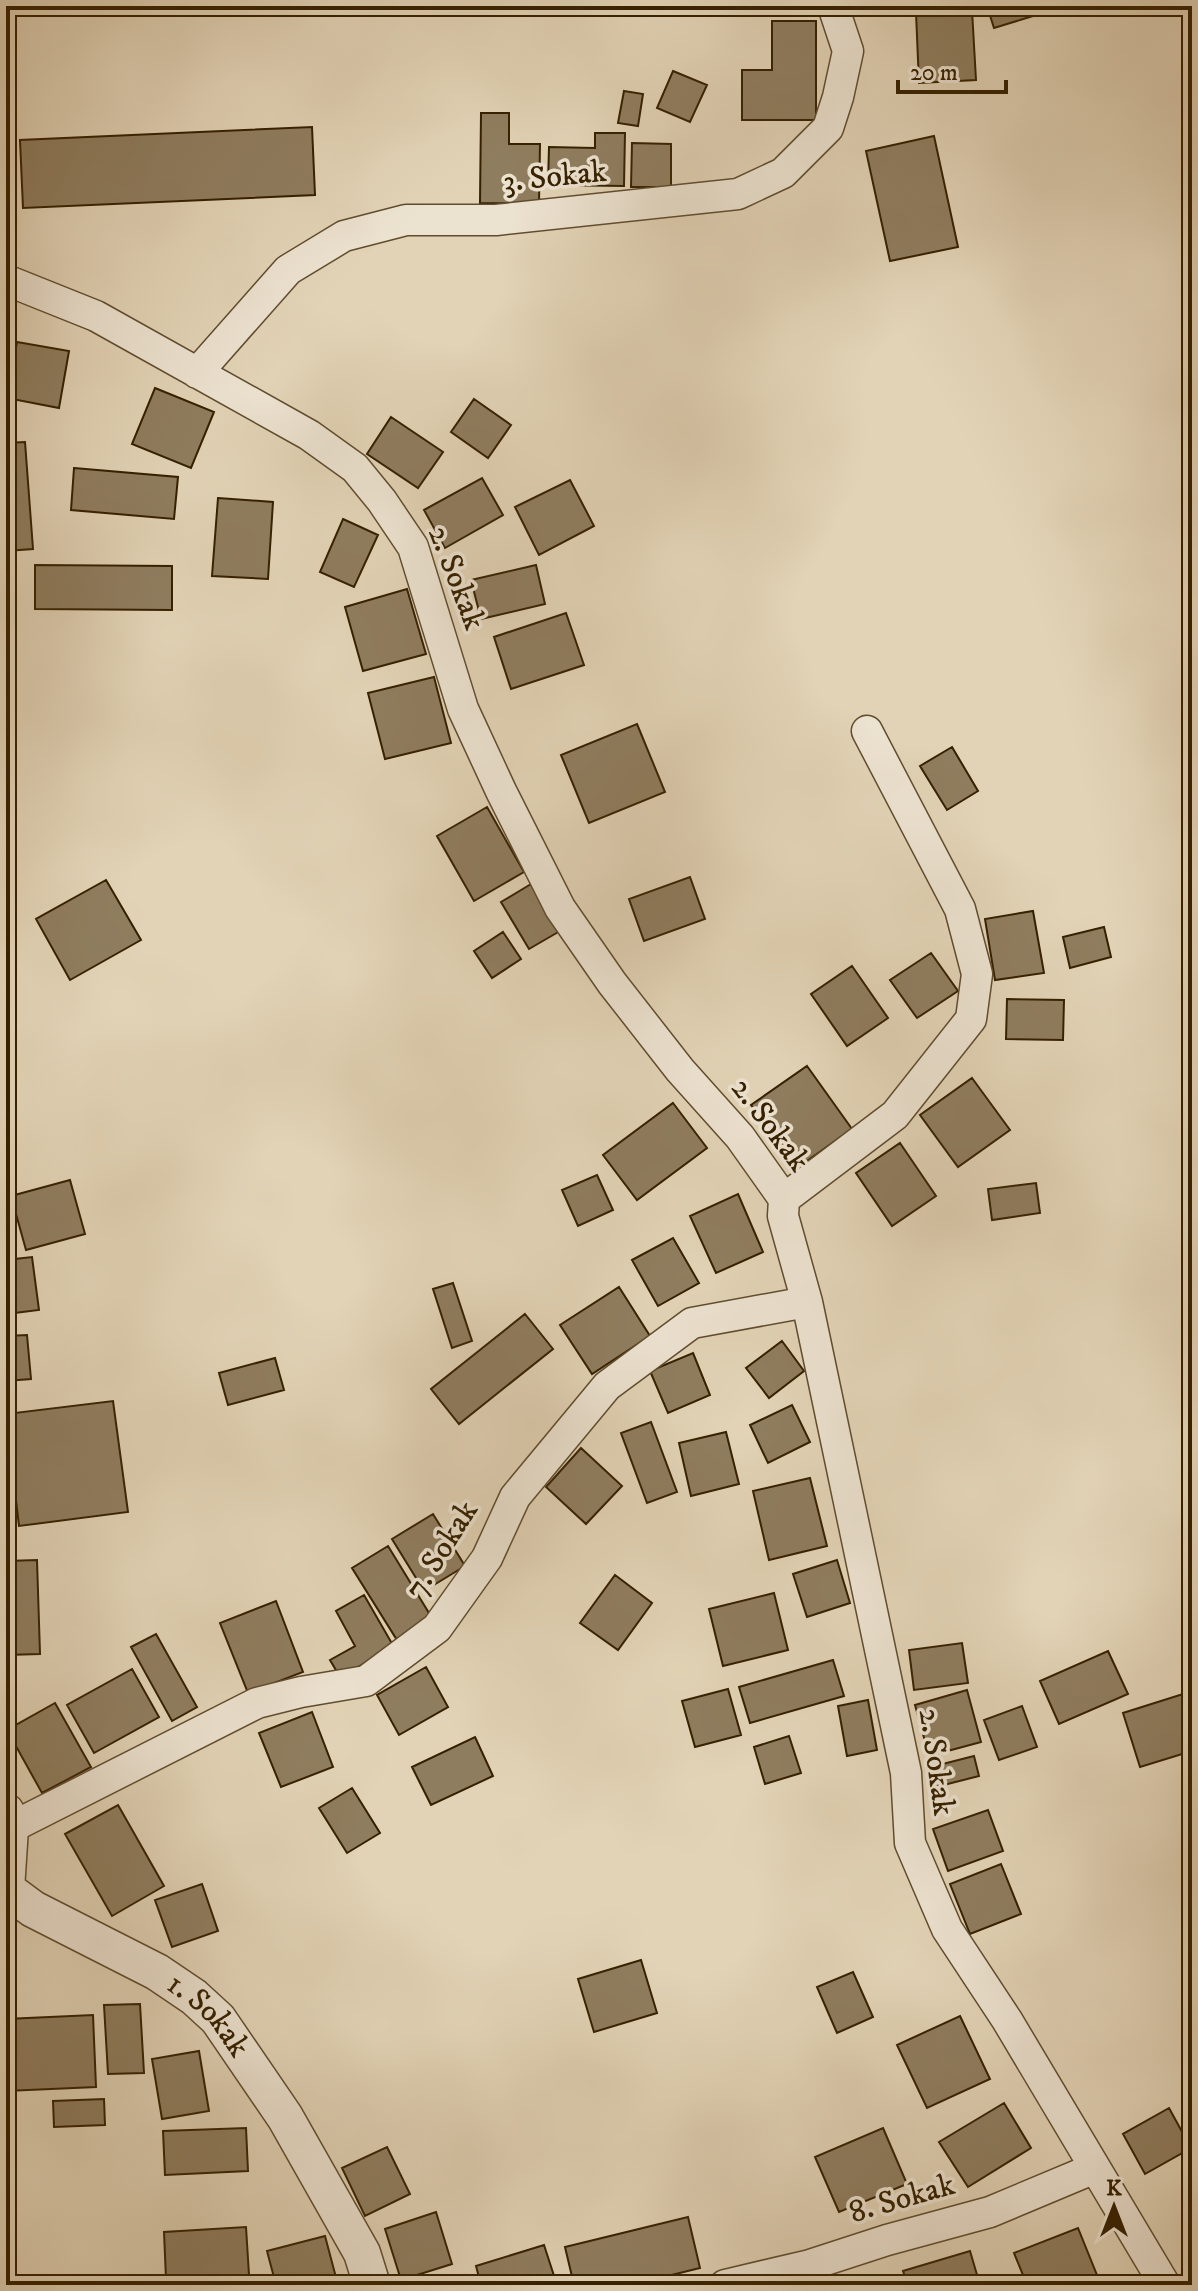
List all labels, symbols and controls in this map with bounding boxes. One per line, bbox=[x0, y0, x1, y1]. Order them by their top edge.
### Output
scale bar bbox=[898, 44, 1006, 94]
text: 20 m bbox=[910, 58, 958, 88]
street label: 3. Sokak bbox=[501, 152, 609, 202]
street label: 2. Sokak bbox=[418, 520, 494, 636]
street label: 2. Sokak bbox=[721, 1070, 819, 1180]
street label: 7. Sokak bbox=[396, 1493, 488, 1607]
street label: 2. Sokak bbox=[909, 1706, 963, 1818]
street label: 1. Sokak bbox=[159, 1964, 258, 2065]
street label: 8. Sokak bbox=[845, 2165, 960, 2233]
north arrow bbox=[1074, 2167, 1154, 2247]
text: K bbox=[1106, 2175, 1122, 2202]

